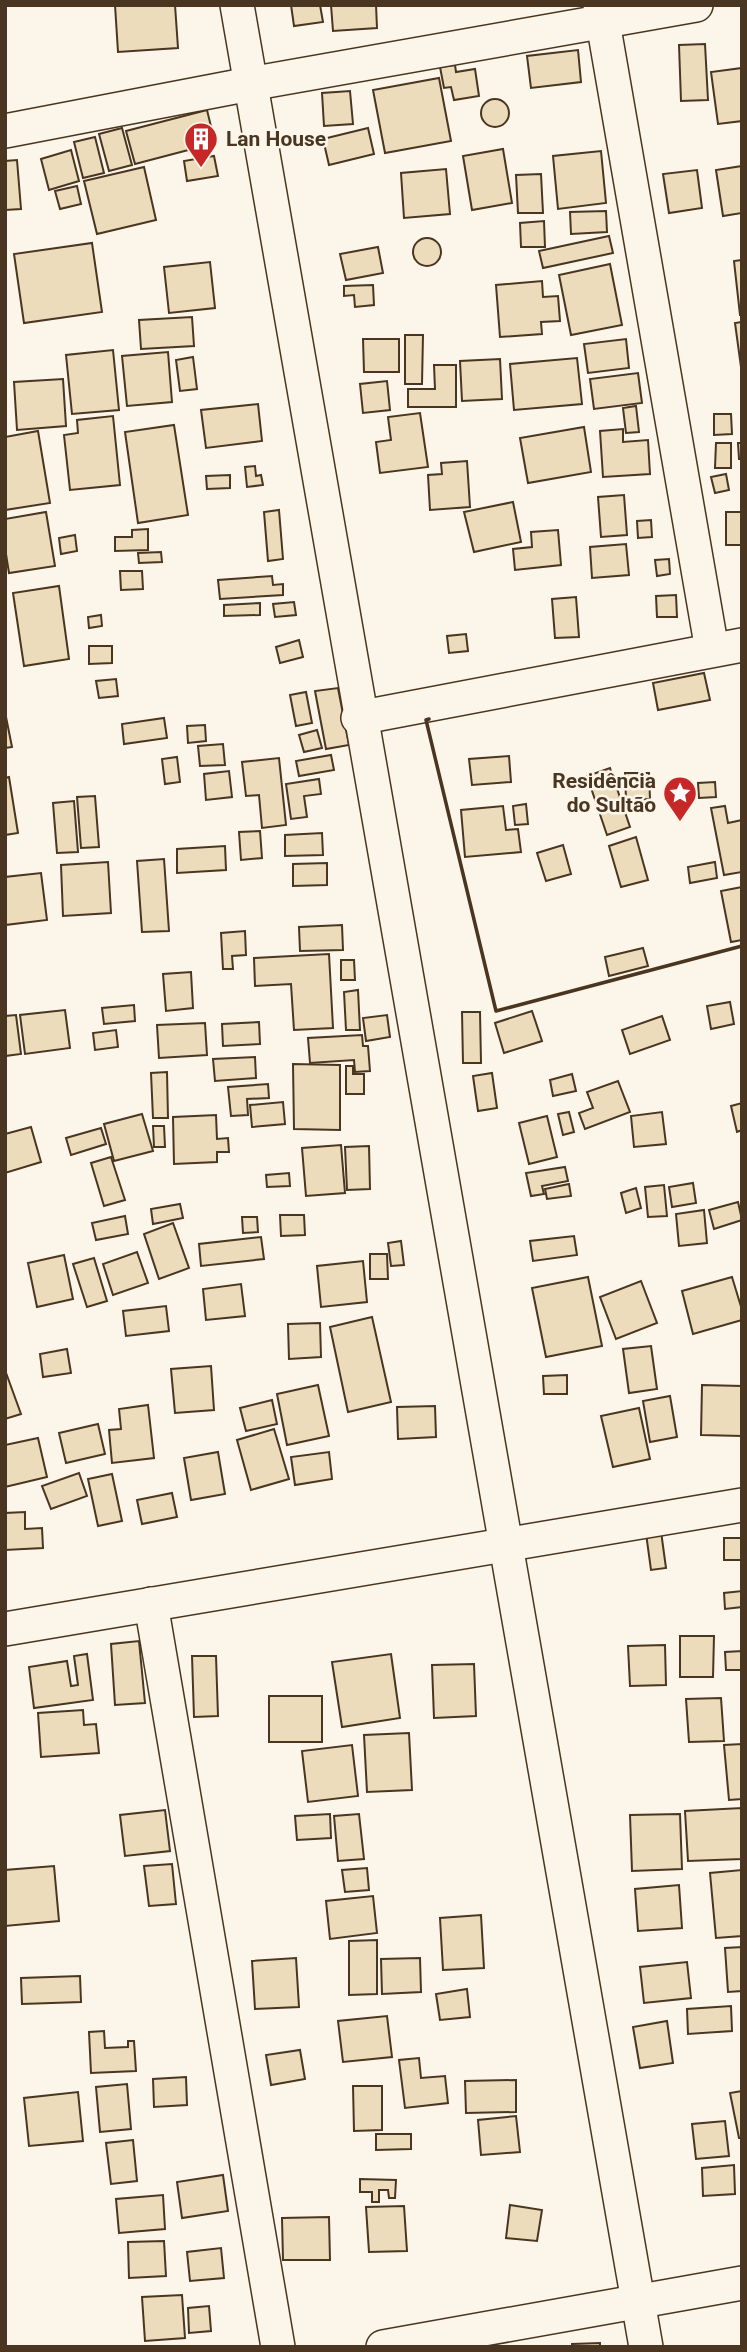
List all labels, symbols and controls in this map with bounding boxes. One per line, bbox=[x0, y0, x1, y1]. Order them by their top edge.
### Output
building icon: Lan House bbox=[182, 120, 220, 169]
place label: Lan House bbox=[226, 127, 326, 151]
place label: Residência do Sultão bbox=[552, 769, 656, 817]
place icon: Residência do Sultão bbox=[661, 774, 699, 823]

